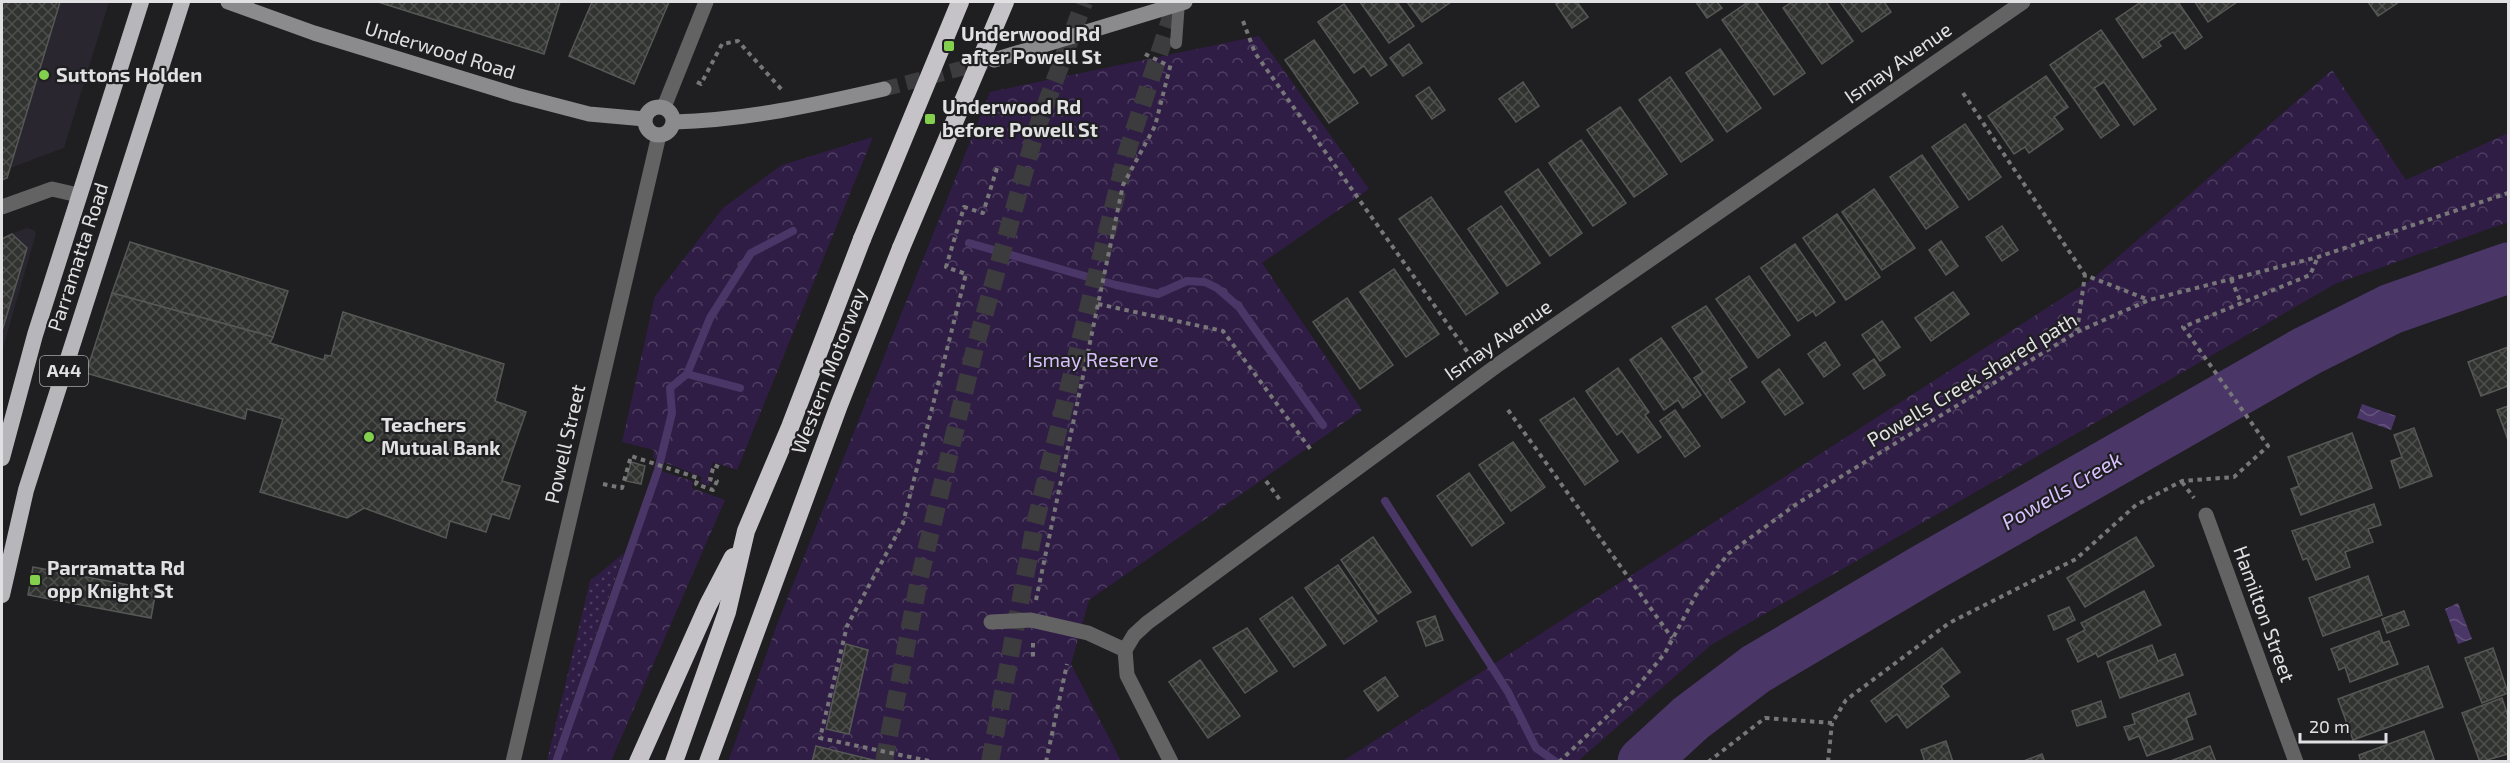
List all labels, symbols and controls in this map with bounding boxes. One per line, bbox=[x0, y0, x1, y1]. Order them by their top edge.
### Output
street label: Underwood Road bbox=[362, 15, 519, 83]
street label: Ismay Avenue bbox=[1839, 16, 1956, 108]
place label: Underwood Rd after Powell St bbox=[961, 21, 1101, 68]
marker: Underwood Rd after Powell St bbox=[942, 39, 956, 53]
place label: Suttons Holden bbox=[56, 62, 202, 86]
marker: Suttons Holden bbox=[37, 68, 51, 82]
place label: Underwood Rd before Powell St bbox=[942, 94, 1098, 141]
marker: Underwood Rd before Powell St bbox=[923, 112, 937, 126]
street label: Parramatta Road bbox=[42, 179, 112, 334]
street label: Western Motorway bbox=[785, 284, 871, 457]
street label: Ismay Avenue bbox=[1439, 293, 1556, 385]
street label: Powells Creek shared path bbox=[1862, 307, 2081, 451]
park label: Ismay Reserve bbox=[1027, 347, 1159, 371]
road number: A44 bbox=[40, 356, 88, 386]
street label: Powell Street bbox=[539, 381, 589, 506]
place label: Teachers Mutual Bank bbox=[381, 412, 501, 459]
marker: Teachers Mutual Bank bbox=[362, 430, 376, 444]
water label: Powells Creek bbox=[1997, 445, 2126, 534]
street label: Hamilton Street bbox=[2229, 542, 2301, 685]
place label: Parramatta Rd opp Knight St bbox=[47, 555, 185, 602]
marker: Parramatta Rd opp Knight St bbox=[28, 573, 42, 587]
scale bar bbox=[2300, 706, 2386, 744]
text: 20 m bbox=[2309, 715, 2350, 737]

